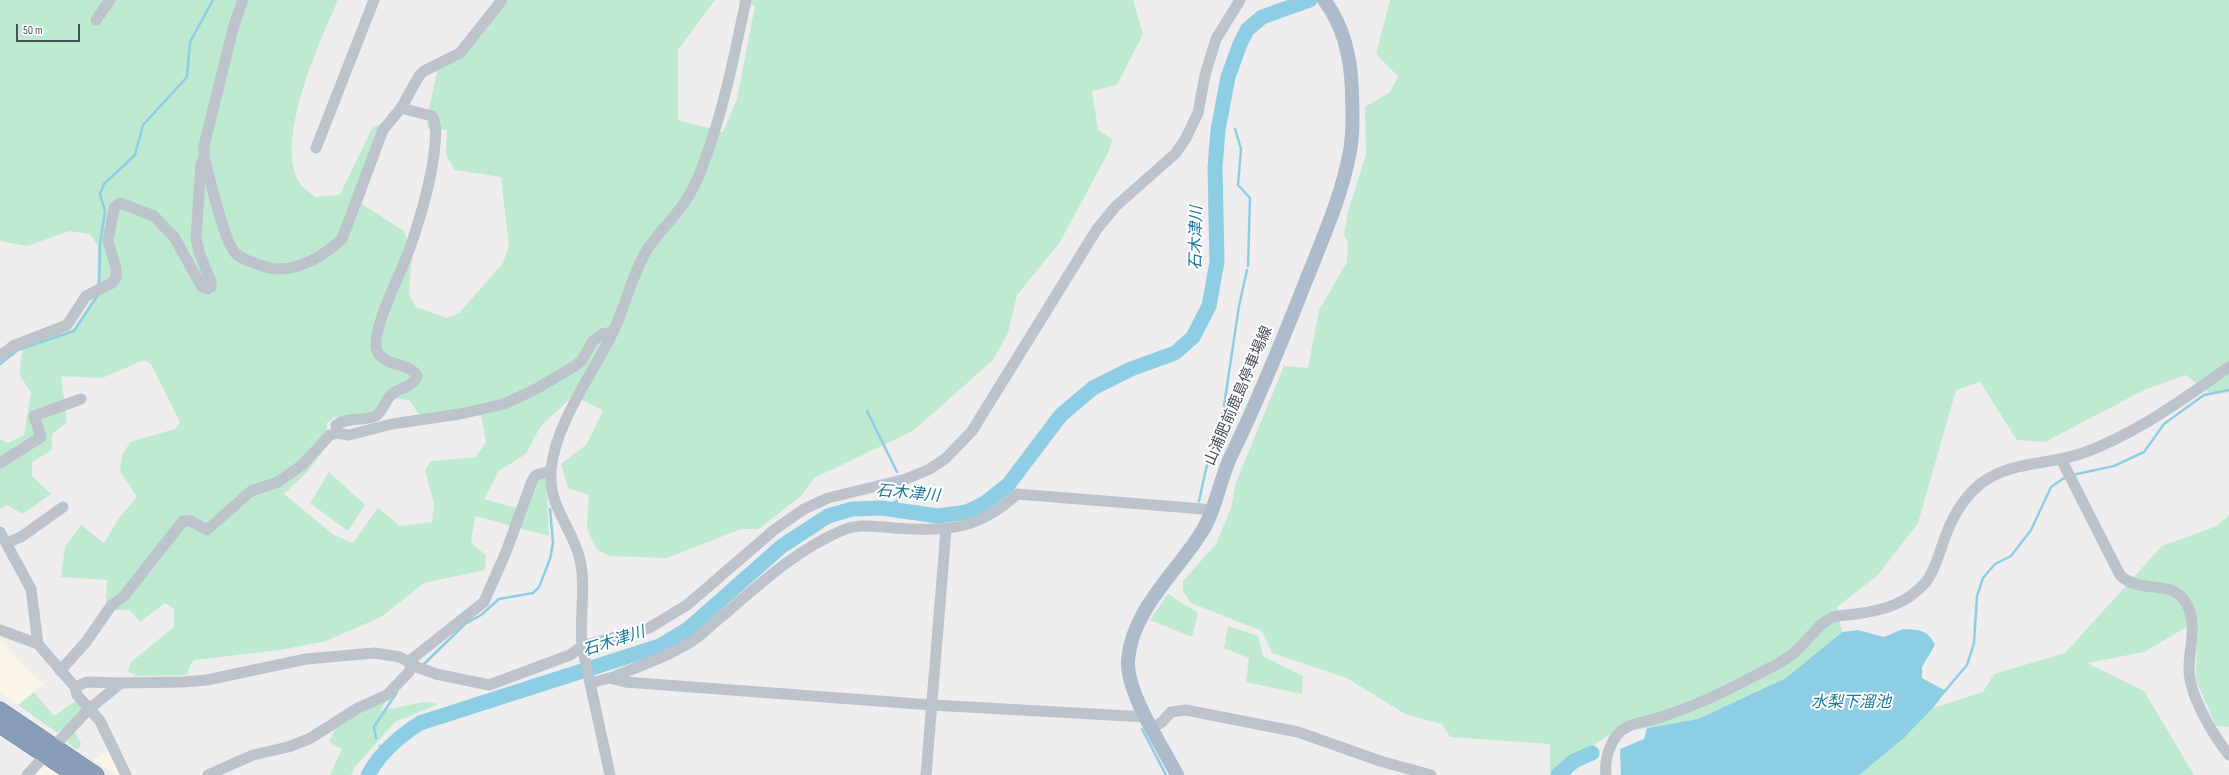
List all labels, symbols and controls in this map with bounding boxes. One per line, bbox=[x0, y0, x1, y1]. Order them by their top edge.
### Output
scale bar bbox=[18, 16, 82, 42]
text: 50 m bbox=[23, 23, 43, 38]
water label: 石木津川 bbox=[1187, 206, 1207, 270]
street label: 山浦肥前鹿島停車場線 bbox=[1201, 323, 1277, 469]
water label: 石木津川 bbox=[875, 482, 941, 506]
water label: 石木津川 bbox=[581, 623, 647, 661]
water label: 水梨下溜池 bbox=[1811, 693, 1891, 713]

